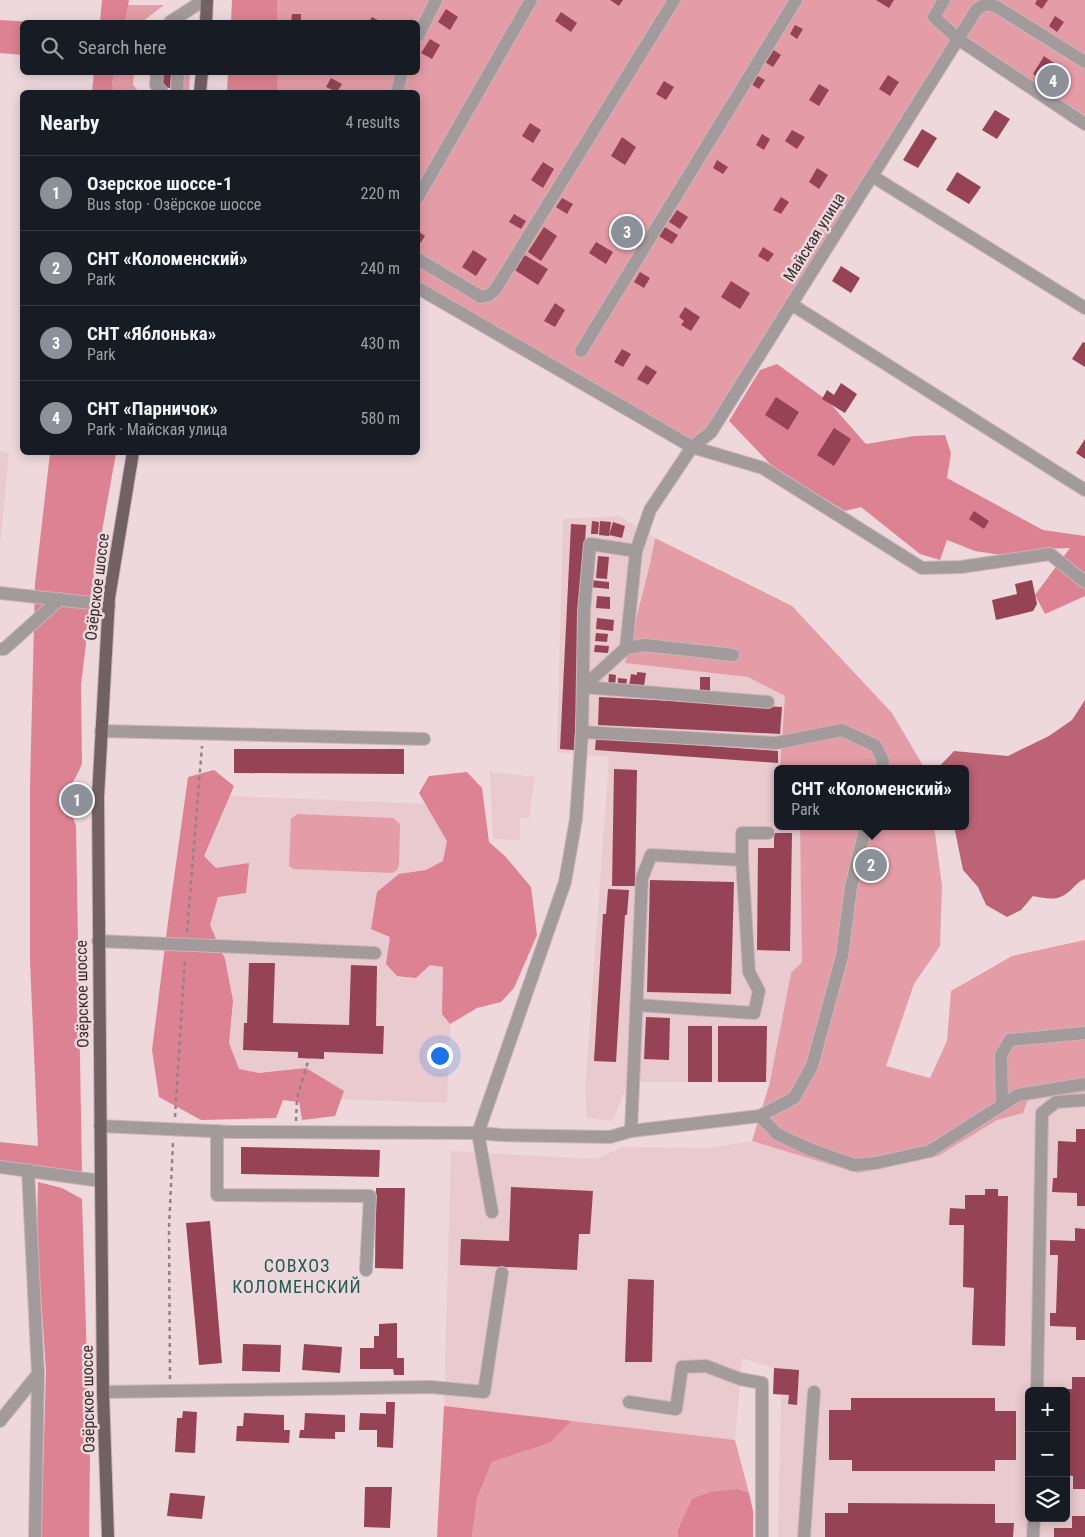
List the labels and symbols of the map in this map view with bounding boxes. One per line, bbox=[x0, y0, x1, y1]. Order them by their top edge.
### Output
pin: 4 bbox=[1037, 62, 1069, 100]
street label: Майская улица bbox=[779, 189, 849, 285]
pin: 3 bbox=[611, 213, 643, 251]
street label: Озёрское шоссе bbox=[81, 532, 113, 642]
pin: 1 bbox=[61, 781, 93, 819]
pin: 2 bbox=[855, 846, 887, 884]
street label: Озёрское шоссе bbox=[72, 940, 92, 1048]
your location bbox=[427, 1043, 453, 1069]
district label: СОВХОЗ КОЛОМЕНСКИЙ bbox=[232, 1255, 362, 1297]
street label: Озёрское шоссе bbox=[78, 1345, 98, 1453]

